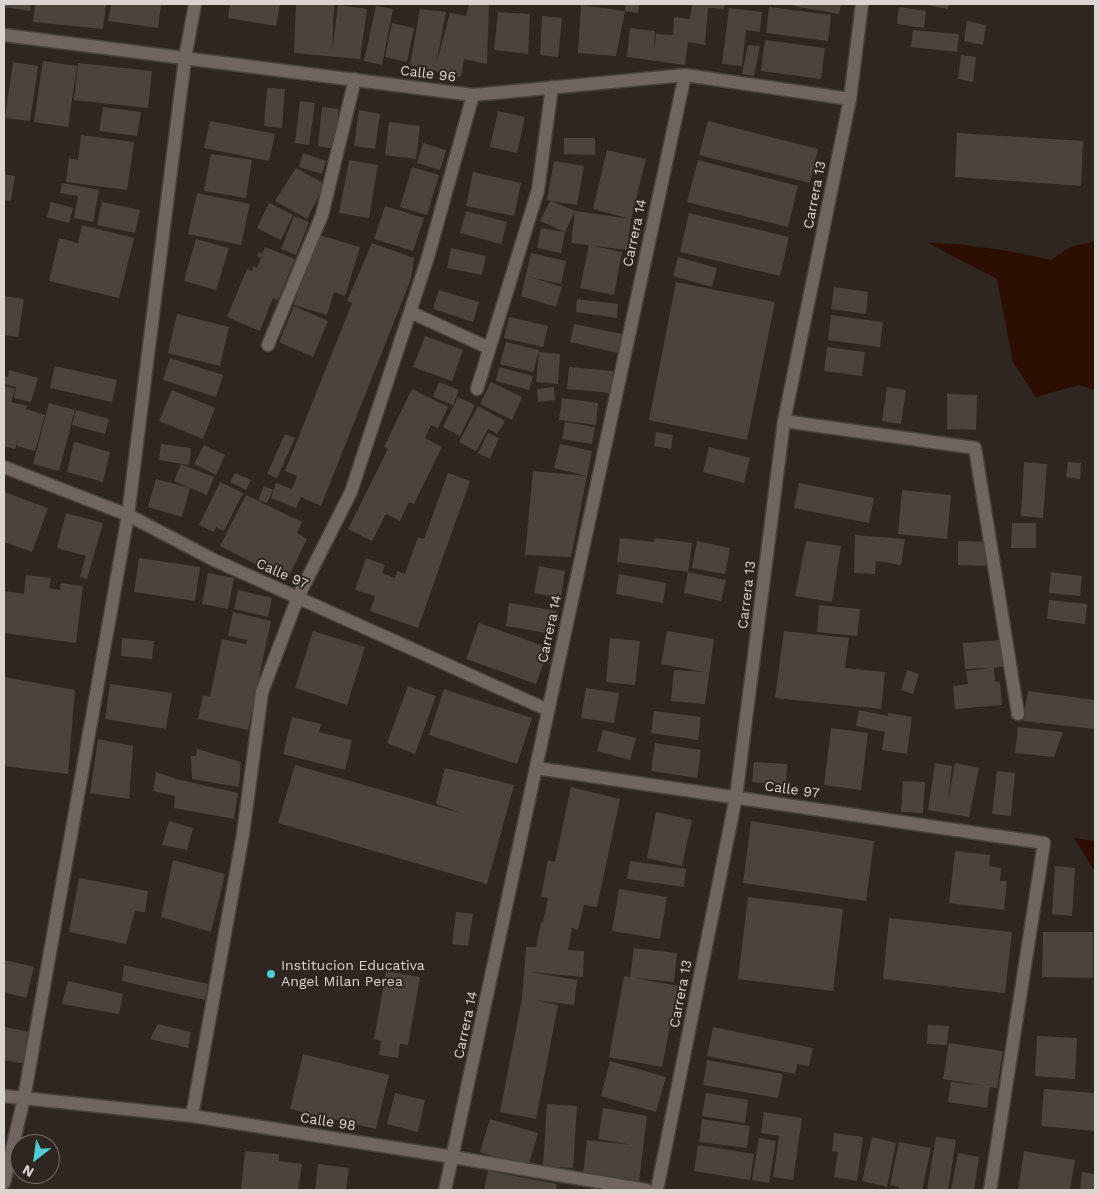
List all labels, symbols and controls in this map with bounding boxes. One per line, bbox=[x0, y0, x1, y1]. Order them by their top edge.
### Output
street label: Calle 96 bbox=[399, 62, 457, 86]
street label: Carrera 13 bbox=[800, 160, 830, 230]
street label: Carrera 14 bbox=[620, 197, 650, 269]
street label: Calle 97 bbox=[253, 555, 311, 593]
street label: Carrera 13 bbox=[734, 560, 760, 630]
street label: Carrera 14 bbox=[535, 593, 565, 665]
street label: Calle 97 bbox=[764, 778, 820, 802]
place label: Institucion Educativa Angel Milan Perea bbox=[281, 958, 425, 990]
street label: Carrera 13 bbox=[666, 959, 696, 1029]
marker: Institucion Educativa Angel Milan Perea bbox=[265, 968, 277, 980]
street label: Carrera 14 bbox=[451, 989, 481, 1061]
street label: Calle 98 bbox=[299, 1109, 357, 1135]
north arrow bbox=[10, 1134, 60, 1184]
text: N bbox=[20, 1162, 36, 1181]

